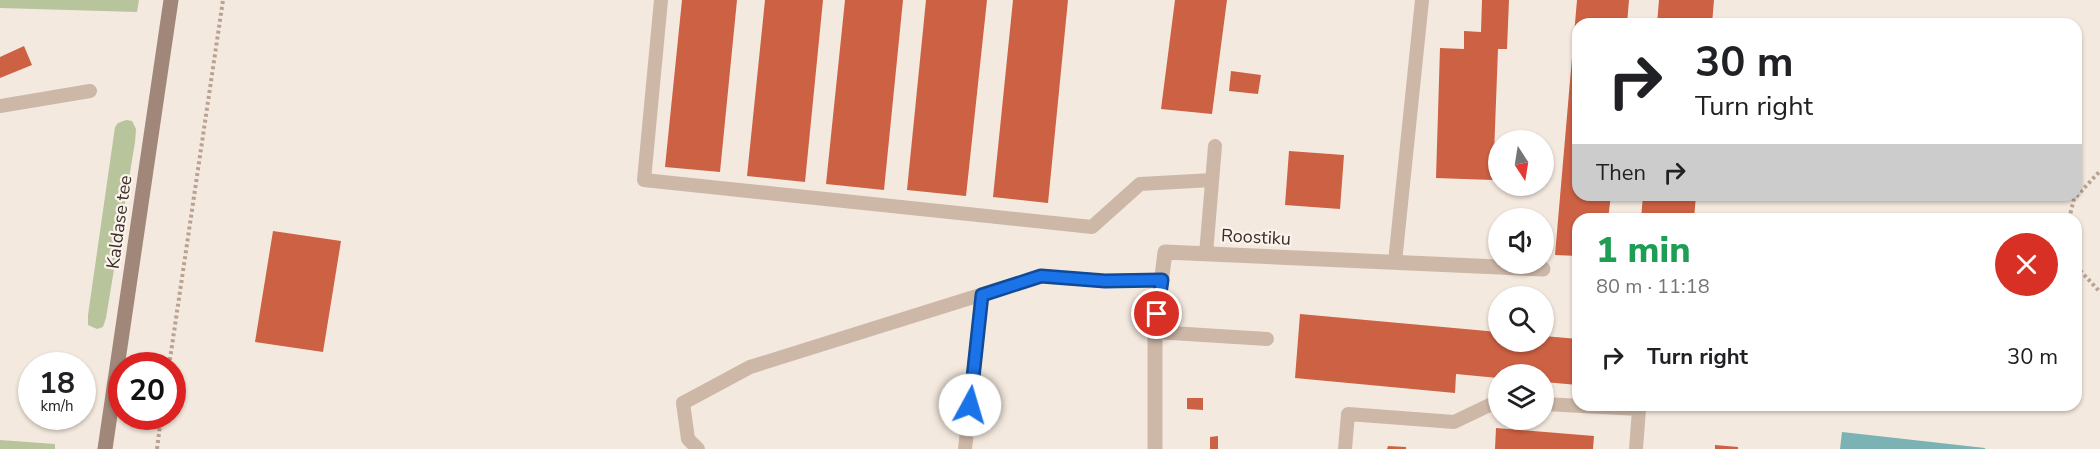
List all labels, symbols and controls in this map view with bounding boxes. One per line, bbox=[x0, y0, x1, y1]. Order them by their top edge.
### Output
text: 30 m bbox=[1695, 34, 1794, 91]
icon: right bbox=[1596, 42, 1674, 120]
text: Turn right bbox=[1695, 88, 1813, 125]
north arrow bbox=[1488, 130, 1554, 196]
map controls bbox=[1488, 130, 1554, 430]
icon: right bbox=[1658, 156, 1691, 189]
text: Then bbox=[1596, 158, 1646, 188]
street label: Kaldase tee bbox=[101, 174, 137, 270]
button: sound bbox=[1488, 208, 1554, 274]
street label: Roostiku bbox=[1220, 223, 1292, 251]
text: 1 min bbox=[1596, 226, 1691, 275]
button: close bbox=[1995, 233, 2058, 296]
text: 80 m · 11:18 bbox=[1596, 273, 1710, 300]
button: search bbox=[1488, 286, 1554, 352]
pin bbox=[1131, 288, 1182, 339]
icon: arrive bbox=[1140, 297, 1173, 330]
icon: right bbox=[1596, 341, 1629, 374]
text: Turn right bbox=[1647, 342, 1748, 372]
text: 30 m bbox=[2007, 342, 2058, 372]
speed limit sign: 20 bbox=[108, 352, 186, 430]
text: 18 bbox=[39, 363, 75, 404]
button: layers bbox=[1488, 364, 1554, 430]
position arrow bbox=[938, 373, 1002, 437]
text: km/h bbox=[40, 396, 74, 416]

